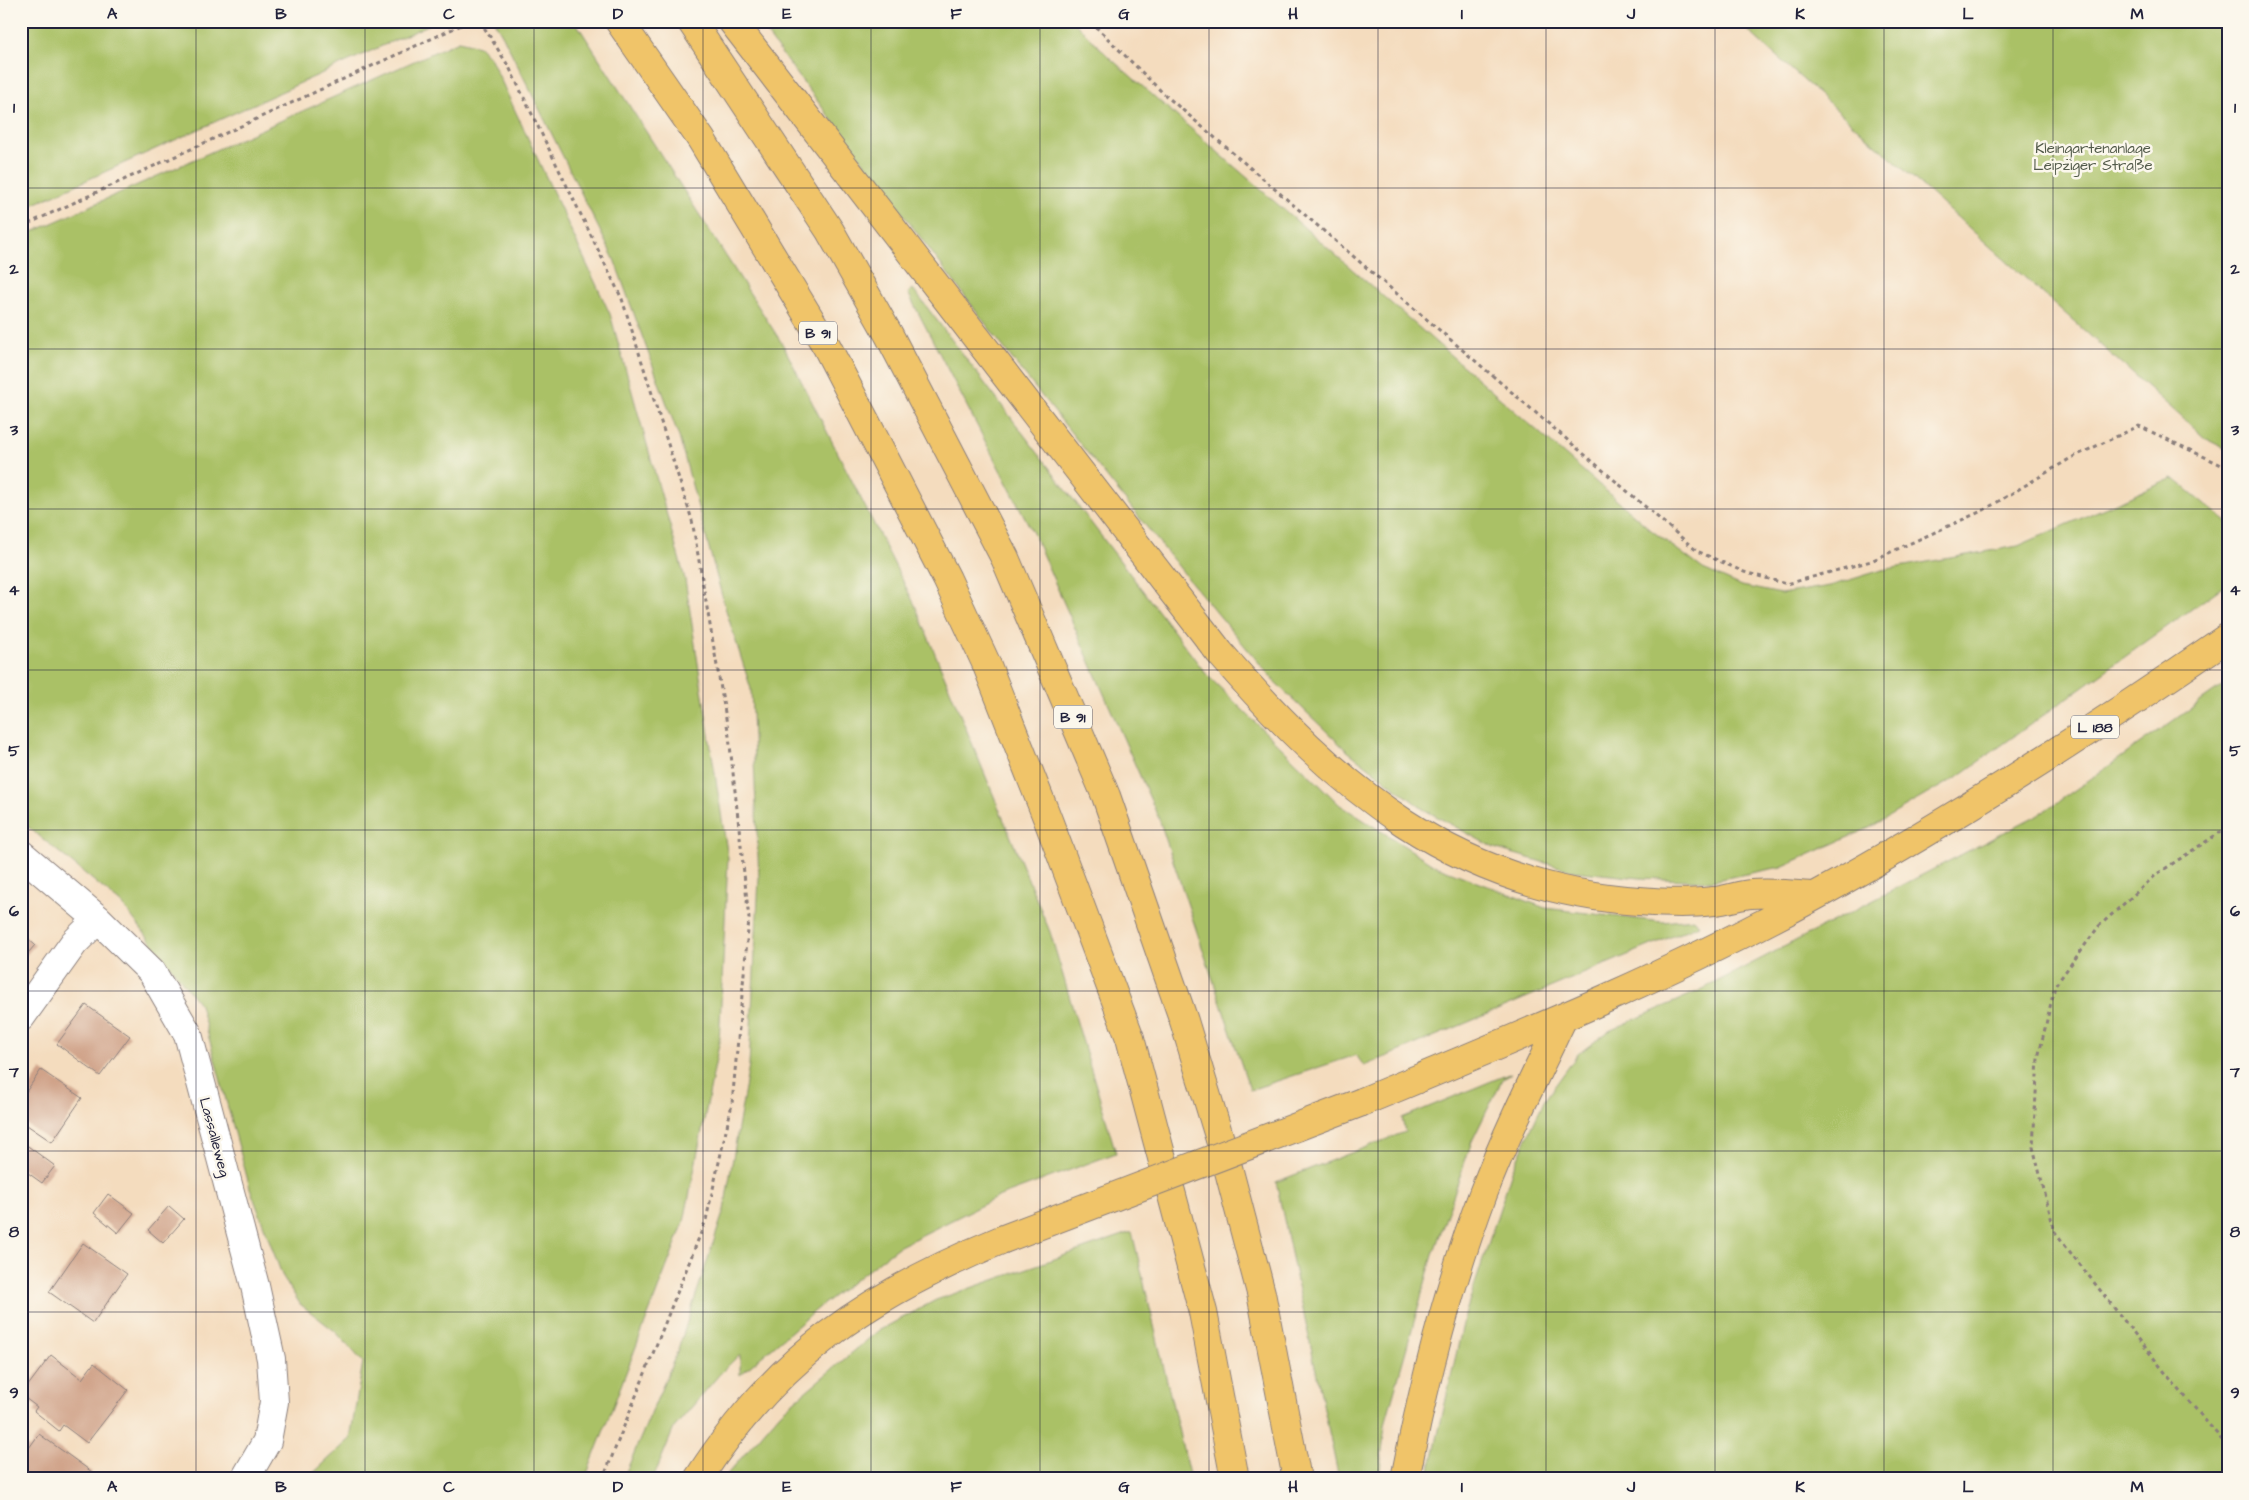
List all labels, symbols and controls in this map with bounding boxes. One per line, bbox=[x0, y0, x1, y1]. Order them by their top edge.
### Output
text: A bbox=[107, 3, 118, 25]
text: B bbox=[275, 3, 287, 25]
text: C bbox=[443, 3, 455, 25]
text: D bbox=[613, 3, 624, 25]
text: E bbox=[782, 3, 792, 25]
text: F bbox=[950, 3, 962, 25]
text: G bbox=[1118, 3, 1130, 25]
text: H bbox=[1288, 3, 1298, 25]
text: I bbox=[1461, 3, 1463, 25]
text: J bbox=[1626, 3, 1636, 25]
text: K bbox=[1795, 3, 1805, 25]
text: L bbox=[1962, 3, 1974, 25]
text: M bbox=[2130, 3, 2144, 25]
text: 1 bbox=[13, 97, 16, 119]
text: 1 bbox=[2234, 97, 2237, 119]
park label: Kleingartenanlage Leipziger Straße bbox=[2033, 138, 2153, 177]
text: 2 bbox=[8, 258, 19, 280]
text: 2 bbox=[2229, 258, 2240, 280]
road number: B 91 bbox=[799, 322, 837, 344]
text: 3 bbox=[9, 419, 19, 441]
text: 3 bbox=[2230, 419, 2240, 441]
text: 4 bbox=[9, 579, 20, 601]
text: 4 bbox=[2230, 579, 2241, 601]
road number: B 91 bbox=[1054, 706, 1092, 729]
road number: L 188 bbox=[2071, 716, 2119, 739]
text: 5 bbox=[8, 740, 20, 762]
text: 5 bbox=[2229, 740, 2241, 762]
text: 6 bbox=[9, 900, 19, 922]
text: 6 bbox=[2230, 900, 2240, 922]
text: 7 bbox=[8, 1061, 19, 1083]
text: 7 bbox=[2229, 1061, 2240, 1083]
street label: Lassalleweg bbox=[193, 1095, 235, 1180]
text: 8 bbox=[9, 1221, 20, 1243]
text: 8 bbox=[2230, 1221, 2241, 1243]
text: 9 bbox=[9, 1382, 19, 1404]
text: 9 bbox=[2230, 1382, 2240, 1404]
text: A bbox=[107, 1476, 118, 1498]
text: B bbox=[275, 1476, 287, 1498]
text: C bbox=[443, 1476, 455, 1498]
text: D bbox=[613, 1476, 624, 1498]
text: E bbox=[782, 1476, 792, 1498]
text: F bbox=[950, 1476, 962, 1498]
text: G bbox=[1118, 1476, 1130, 1498]
text: H bbox=[1288, 1476, 1298, 1498]
text: I bbox=[1461, 1476, 1463, 1498]
text: J bbox=[1626, 1476, 1636, 1498]
text: K bbox=[1795, 1476, 1805, 1498]
text: L bbox=[1962, 1476, 1974, 1498]
text: M bbox=[2130, 1476, 2144, 1498]

